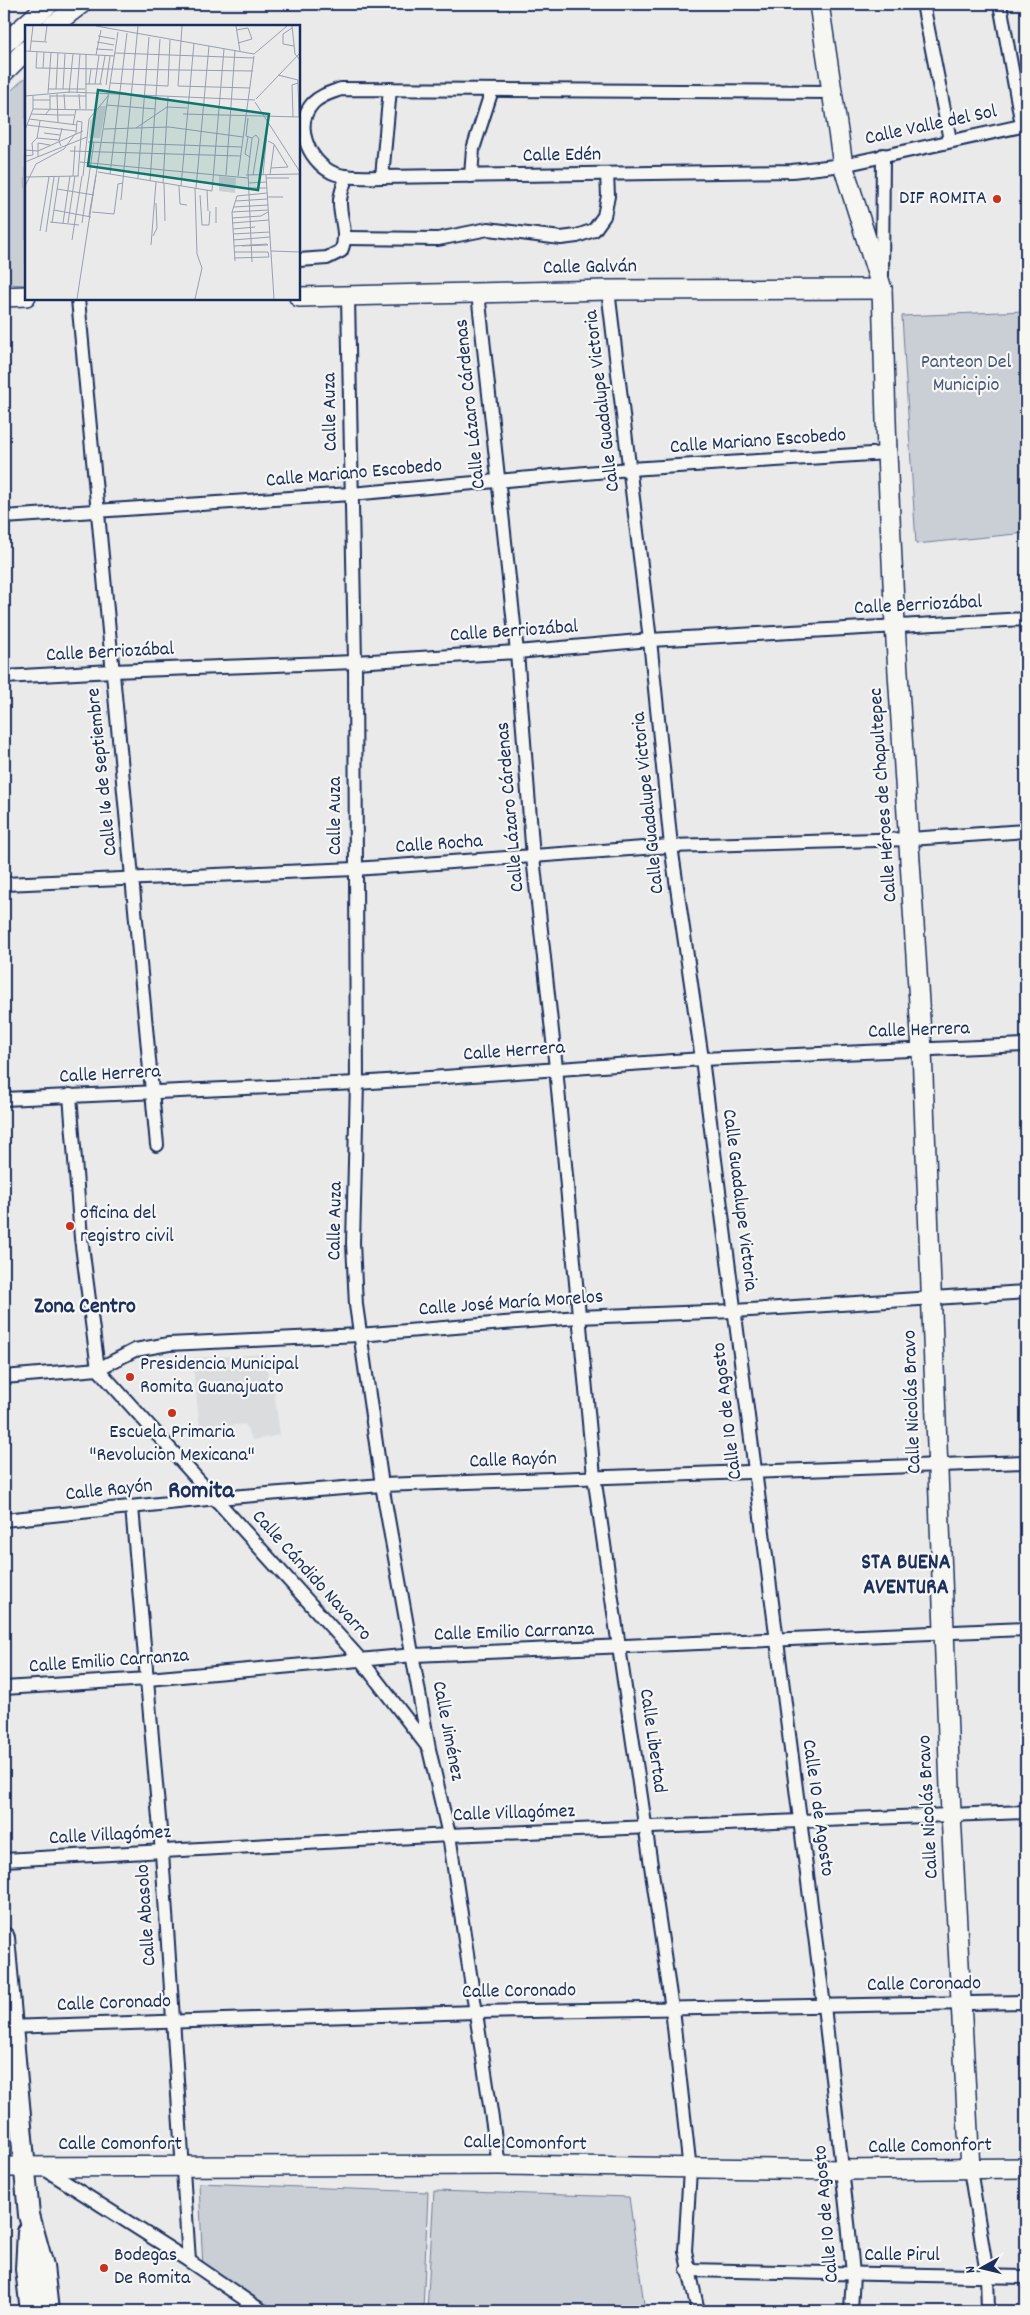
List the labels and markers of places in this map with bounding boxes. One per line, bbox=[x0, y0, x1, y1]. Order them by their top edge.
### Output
place label: DIF ROMITA bbox=[899, 185, 987, 213]
marker: DIF ROMITA bbox=[991, 193, 1003, 205]
place label: oficina del registro civil bbox=[80, 1200, 174, 1251]
marker: oficina del registro civil bbox=[64, 1220, 76, 1232]
place label: Presidencia Municipal Romita Guanajuato bbox=[140, 1351, 299, 1402]
marker: Presidencia Municipal Romita Guanajuato bbox=[124, 1371, 136, 1383]
marker: Escuela Primaria "Revolucion Mexicana" bbox=[166, 1407, 178, 1419]
place label: Escuela Primaria "Revolucion Mexicana" bbox=[89, 1419, 255, 1470]
place label: Bodegas De Romita bbox=[114, 2242, 191, 2293]
marker: Bodegas De Romita bbox=[98, 2262, 110, 2274]

